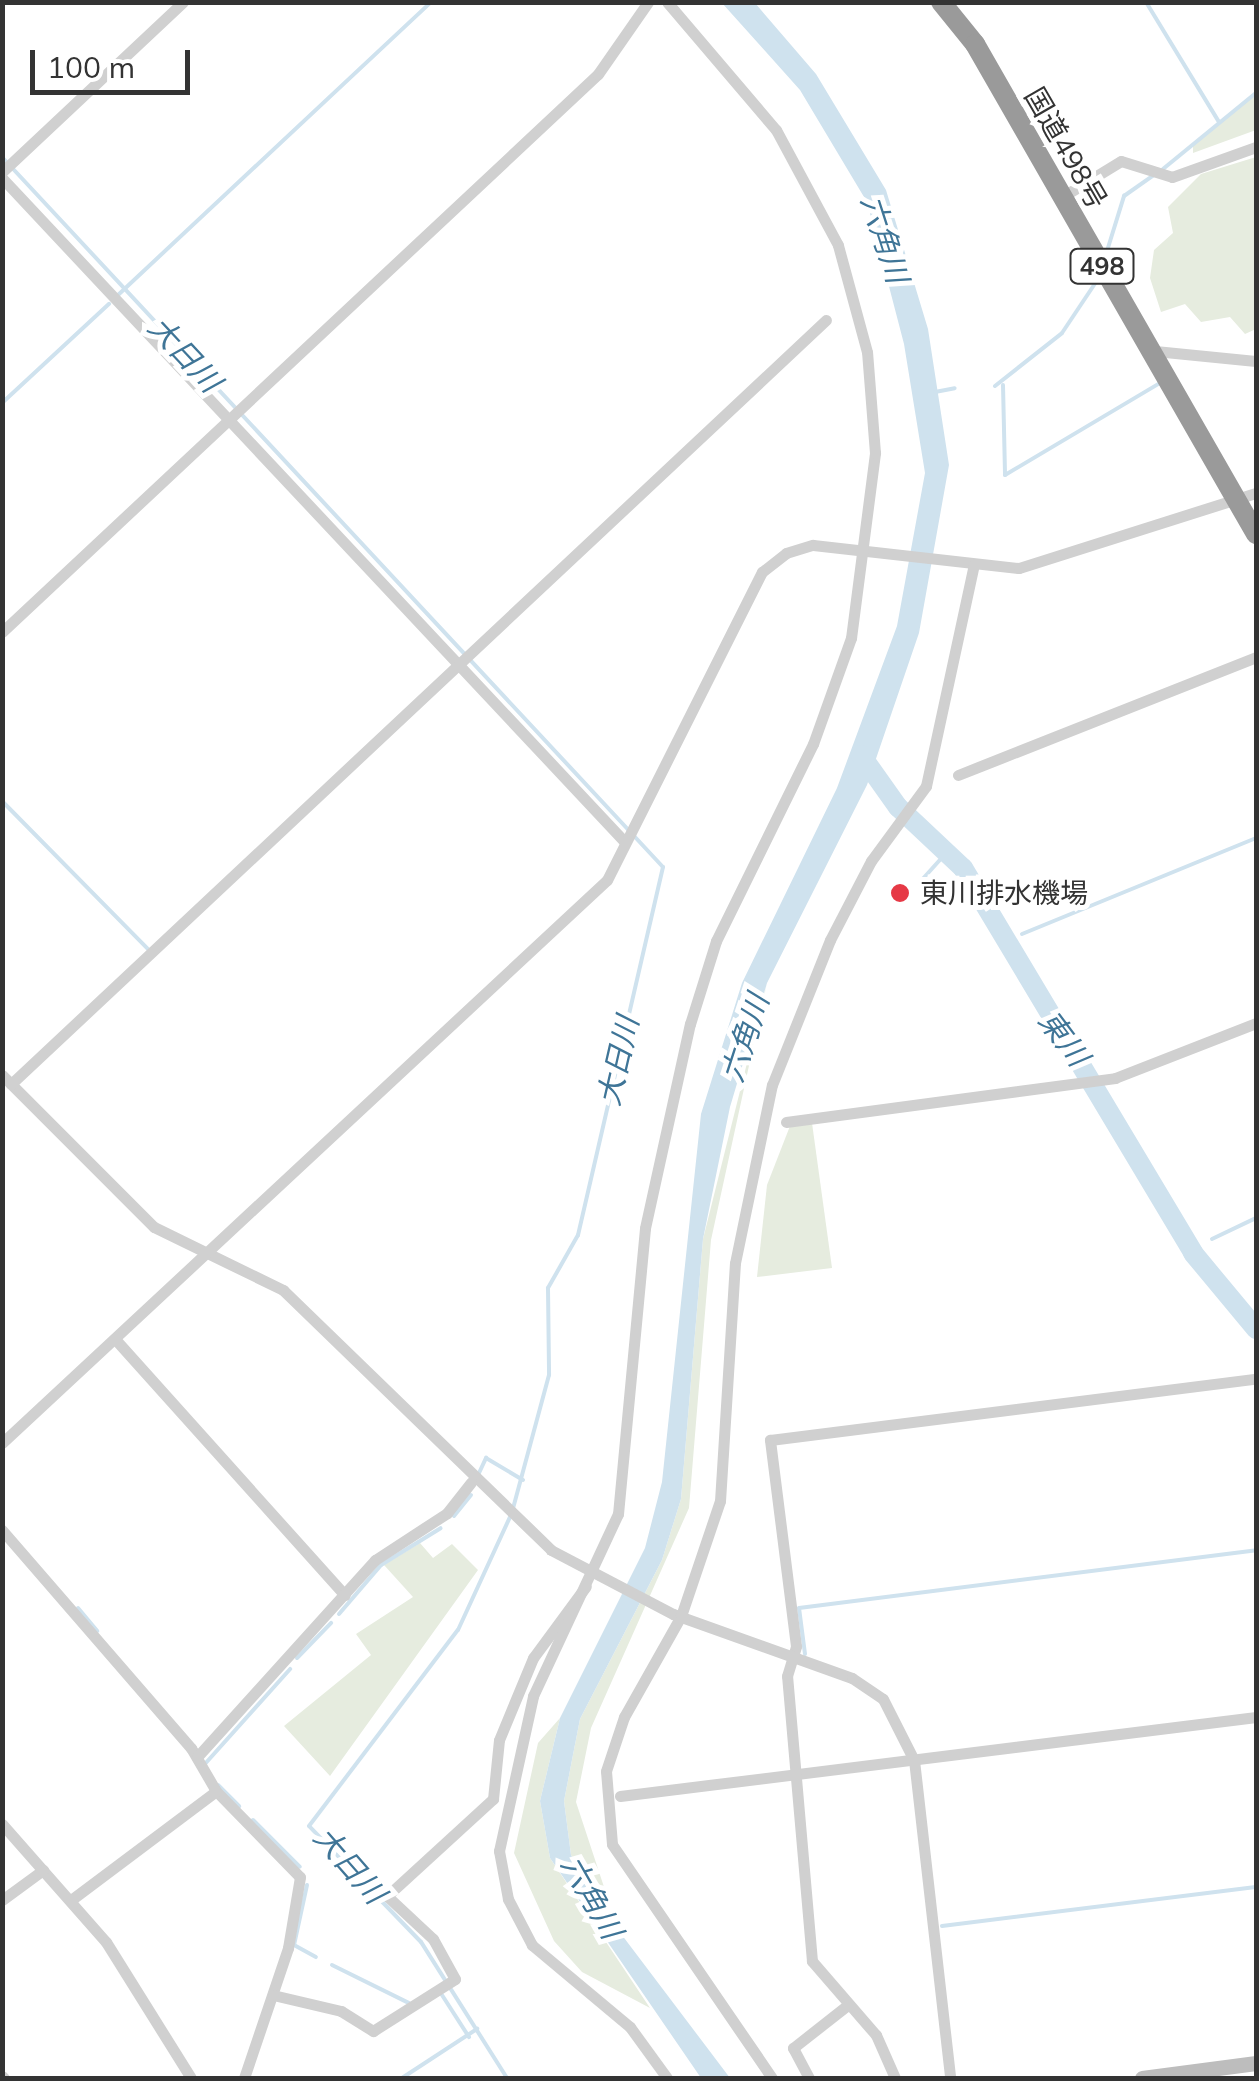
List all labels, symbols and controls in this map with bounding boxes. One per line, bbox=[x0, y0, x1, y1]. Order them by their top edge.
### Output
scale bar bbox=[35, 30, 195, 92]
text: 100 m bbox=[47, 48, 135, 86]
street label: 国道498号 bbox=[1018, 81, 1114, 215]
water label: 六角川 bbox=[854, 191, 916, 287]
road number: 498 bbox=[1070, 246, 1134, 286]
water label: 大日川 bbox=[141, 309, 229, 399]
place label: 東川排水機場 bbox=[920, 876, 1088, 910]
marker: 東川排水機場 bbox=[889, 882, 911, 904]
water label: 六角川 bbox=[714, 990, 776, 1086]
water label: 東川 bbox=[1032, 1003, 1096, 1073]
water label: 大日川 bbox=[590, 1013, 646, 1109]
water label: 大日川 bbox=[307, 1819, 393, 1911]
water label: 六角川 bbox=[554, 1849, 630, 1945]

